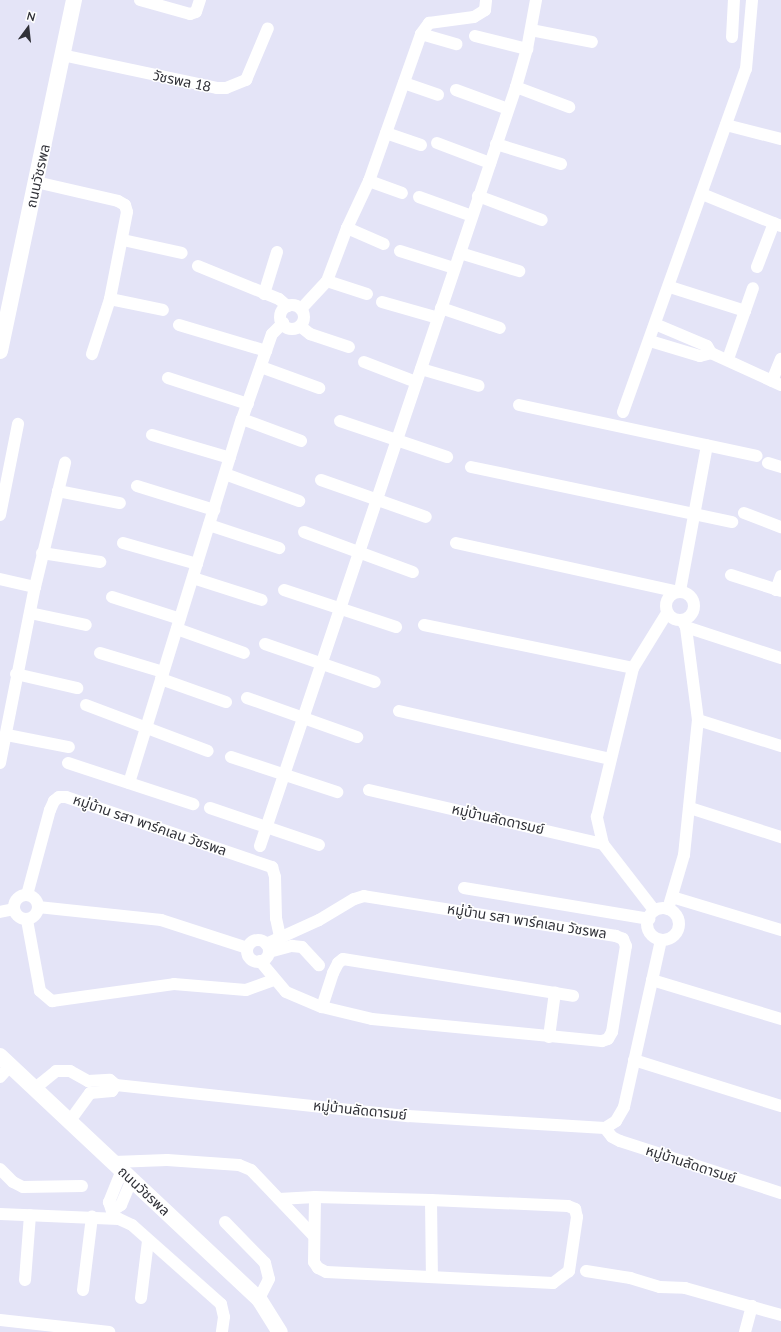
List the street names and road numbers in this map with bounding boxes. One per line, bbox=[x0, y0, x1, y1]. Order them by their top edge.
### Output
street label: วัชรพล 18 bbox=[151, 67, 213, 95]
street label: ถนนวัชรพล bbox=[23, 143, 53, 209]
street label: หมู่บ้าน รสา พาร์คเลน วัชรพล bbox=[71, 791, 229, 859]
street label: หมู่บ้านลัดดารมย์ bbox=[450, 800, 546, 838]
street label: หมู่บ้าน รสา พาร์คเลน วัชรพล bbox=[446, 900, 608, 942]
street label: หมู่บ้านลัดดารมย์ bbox=[312, 1097, 408, 1123]
street label: หมู่บ้านลัดดารมย์ bbox=[644, 1141, 738, 1187]
street label: ถนนวัชรพล bbox=[115, 1163, 173, 1219]

